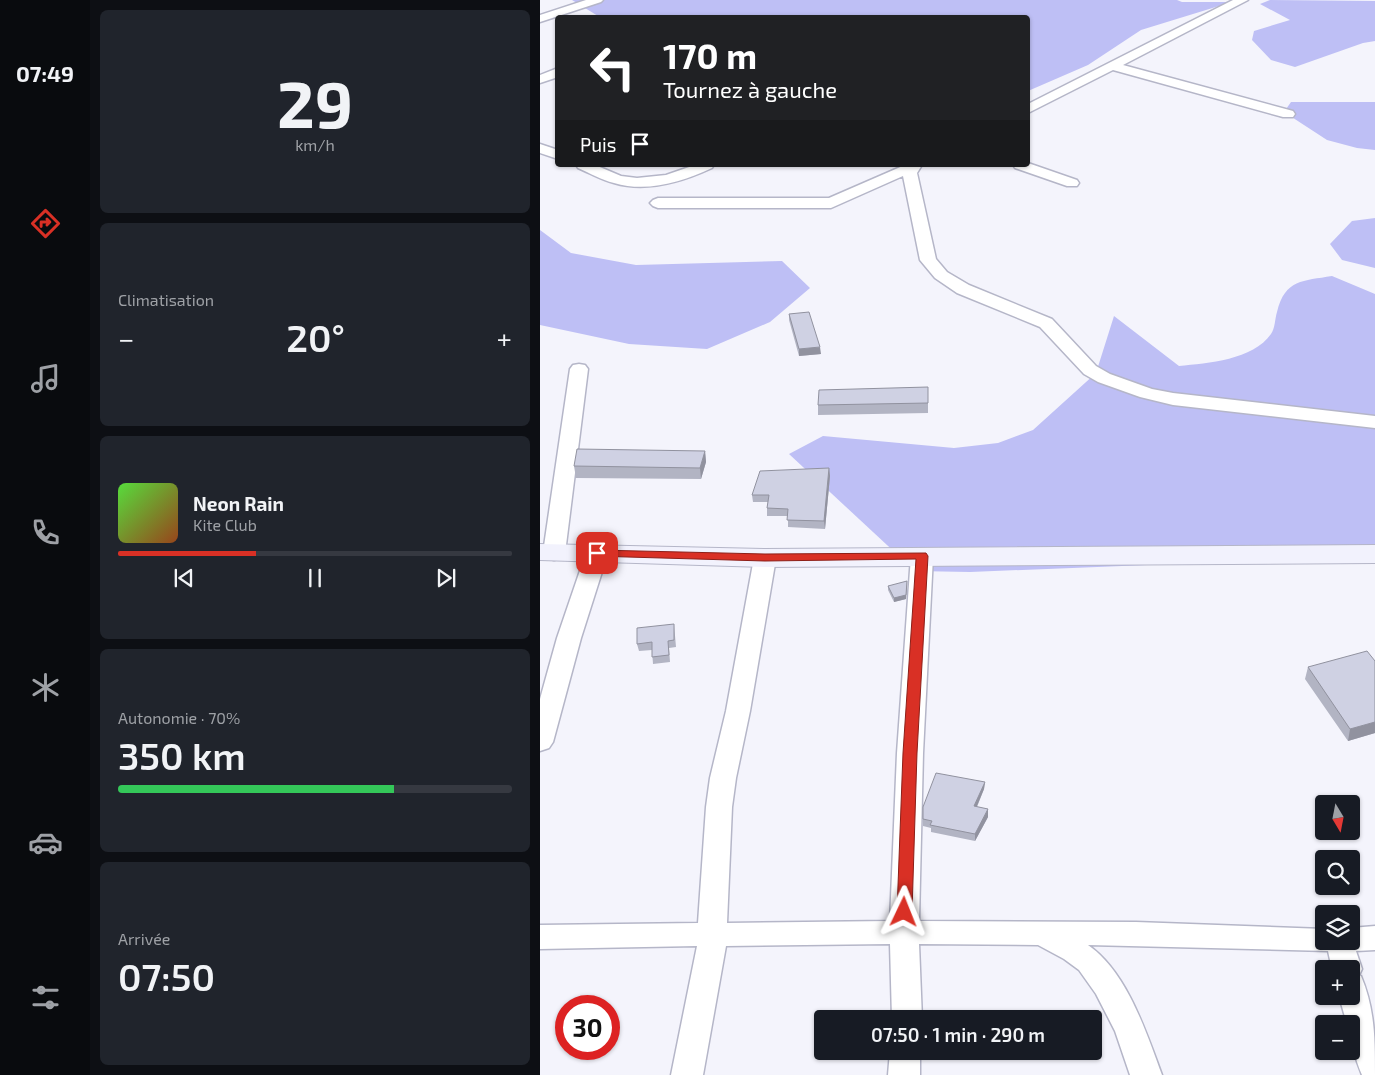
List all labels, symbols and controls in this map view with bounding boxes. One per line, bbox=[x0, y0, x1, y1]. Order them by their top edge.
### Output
text: 170 m bbox=[663, 34, 757, 76]
icon: left bbox=[580, 35, 645, 100]
text: 07:49 bbox=[16, 60, 74, 86]
text: 29 bbox=[277, 63, 353, 141]
text: Tournez à gauche bbox=[663, 76, 837, 102]
icon: arrive bbox=[626, 130, 654, 158]
text: Puis bbox=[580, 133, 616, 156]
text: km/h bbox=[295, 135, 335, 154]
icon: directions bbox=[28, 206, 63, 241]
text: Climatisation bbox=[118, 290, 214, 309]
text: 20° bbox=[286, 314, 345, 360]
text: − bbox=[118, 321, 134, 355]
text: + bbox=[497, 321, 512, 355]
icon: music bbox=[28, 361, 63, 396]
text: Neon Rain bbox=[193, 492, 284, 515]
icon: phone bbox=[28, 515, 63, 550]
text: Kite Club bbox=[193, 515, 257, 534]
pin bbox=[576, 532, 618, 574]
icon: arrive bbox=[583, 539, 611, 567]
icon: previous bbox=[170, 564, 198, 592]
icon: pause bbox=[301, 564, 329, 592]
icon: next bbox=[432, 564, 460, 592]
icon: climate bbox=[28, 670, 63, 705]
text: Autonomie · 70% bbox=[118, 708, 240, 727]
text: 350 km bbox=[118, 732, 246, 778]
north arrow bbox=[1315, 795, 1360, 840]
map controls bbox=[1315, 795, 1360, 1060]
icon: car bbox=[28, 825, 63, 860]
button: search bbox=[1315, 850, 1360, 895]
position arrow bbox=[877, 885, 929, 937]
button: layers bbox=[1315, 905, 1360, 950]
text: Arrivée bbox=[118, 929, 170, 948]
text: 07:50 bbox=[118, 953, 215, 999]
button: + bbox=[1315, 960, 1360, 1005]
icon: filters bbox=[28, 980, 63, 1015]
speed limit sign: 30 bbox=[555, 995, 620, 1060]
button: − bbox=[1315, 1015, 1360, 1060]
text: 07:50 · 1 min · 290 m bbox=[871, 1023, 1045, 1046]

